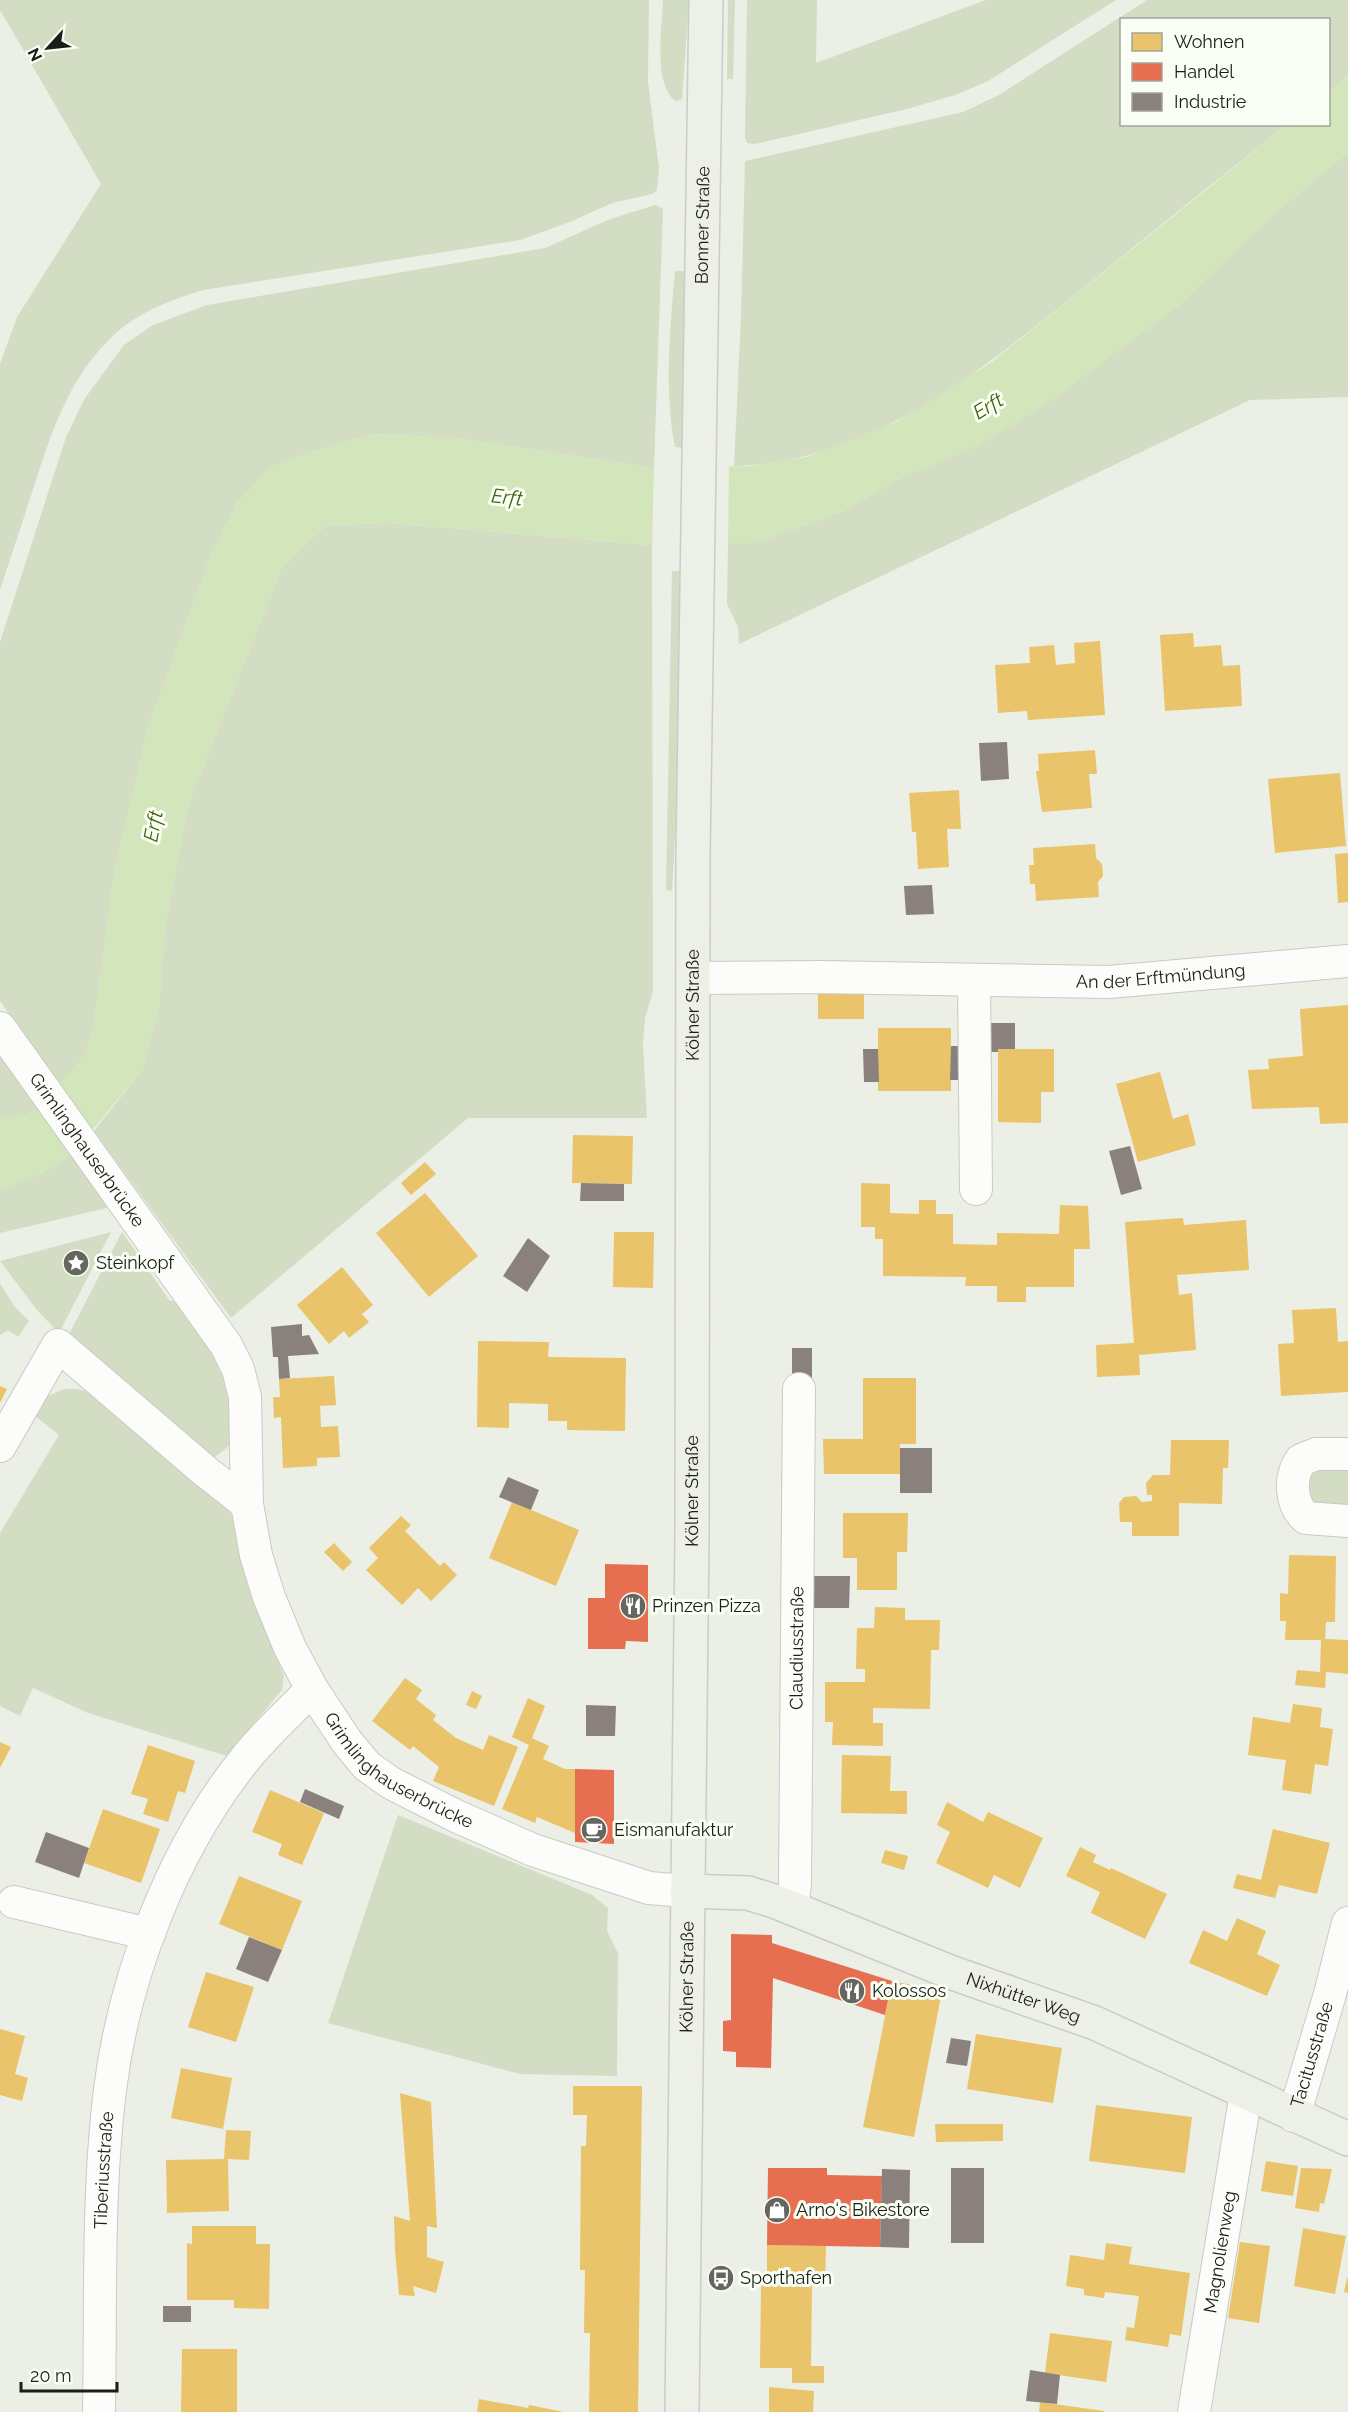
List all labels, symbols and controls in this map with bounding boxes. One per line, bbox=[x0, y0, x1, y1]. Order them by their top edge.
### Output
north arrow bbox=[18, 18, 78, 78]
legend bbox=[1120, 18, 1330, 126]
text: Wohnen bbox=[1174, 31, 1244, 52]
text: N bbox=[24, 45, 46, 64]
text: Handel bbox=[1174, 61, 1234, 82]
text: Industrie bbox=[1174, 91, 1247, 112]
street label: Bonner Straße bbox=[691, 165, 713, 284]
water label: Erft bbox=[968, 387, 1008, 424]
water label: Erft bbox=[490, 483, 524, 511]
water label: Erft bbox=[138, 808, 168, 844]
street label: Kölner Straße bbox=[682, 949, 703, 1061]
street label: An der Erftmündung bbox=[1076, 959, 1246, 992]
street label: Grimlinghauserbrücke bbox=[25, 1069, 150, 1231]
place icon: Steinkopf bbox=[61, 1248, 91, 1278]
place label: Steinkopf bbox=[96, 1252, 175, 1273]
street label: Kölner Straße bbox=[681, 1435, 702, 1547]
street label: Claudiusstraße bbox=[785, 1586, 807, 1710]
restaurant icon: Prinzen Pizza bbox=[618, 1591, 648, 1621]
place label: Prinzen Pizza bbox=[652, 1595, 761, 1616]
street label: Grimlinghauserbrücke bbox=[320, 1708, 477, 1832]
cafe icon: Eismanufaktur bbox=[579, 1815, 609, 1845]
place label: Eismanufaktur bbox=[614, 1819, 734, 1840]
street label: Kölner Straße bbox=[675, 1921, 698, 2033]
street label: Nixhütter Weg bbox=[964, 1968, 1084, 2027]
restaurant icon: Kolossos bbox=[837, 1976, 867, 2006]
place label: Kolossos bbox=[872, 1980, 946, 2001]
street label: Tacitusstraße bbox=[1286, 1999, 1337, 2110]
street label: Tiberiusstraße bbox=[90, 2110, 118, 2229]
street label: Magnolienweg bbox=[1199, 2189, 1240, 2315]
shop icon: Arno‘s Bikestore bbox=[762, 2195, 792, 2225]
place label: Arno‘s Bikestore bbox=[796, 2199, 930, 2220]
bus stop icon: Sporthafen bbox=[706, 2263, 736, 2293]
place label: Sporthafen bbox=[740, 2267, 832, 2288]
scale bar bbox=[21, 2355, 117, 2393]
text: 20 m bbox=[30, 2365, 72, 2386]

